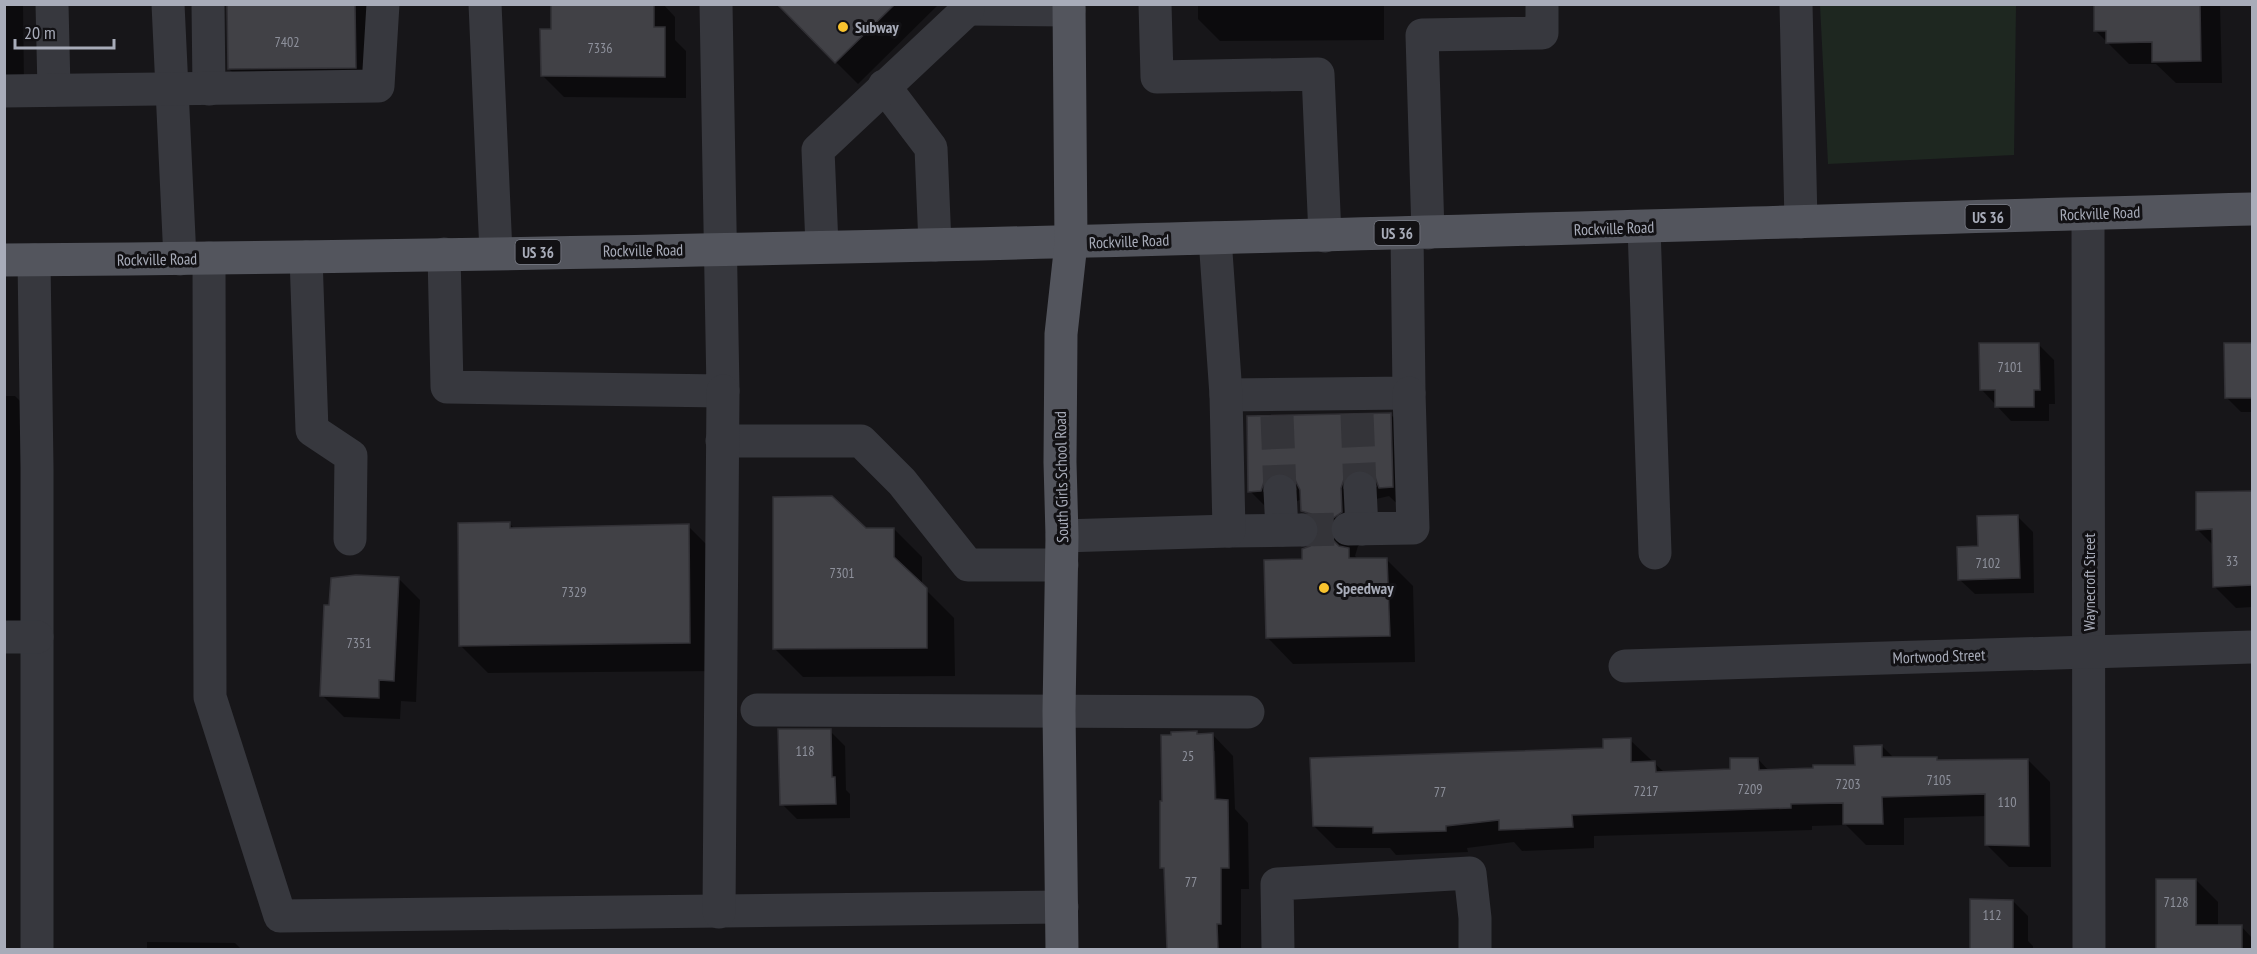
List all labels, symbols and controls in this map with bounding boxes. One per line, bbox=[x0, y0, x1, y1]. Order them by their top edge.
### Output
scale bar bbox=[15, 12, 114, 50]
place label: Subway bbox=[855, 17, 899, 37]
marker: Subway bbox=[836, 20, 850, 34]
text: 20 m bbox=[24, 21, 56, 44]
house number: 7402 bbox=[274, 33, 300, 51]
house number: 7336 bbox=[587, 39, 613, 57]
street label: Rockville Road bbox=[2060, 202, 2141, 224]
road number: US 36 bbox=[1966, 205, 2010, 229]
street label: Rockville Road bbox=[1574, 217, 1655, 239]
road number: US 36 bbox=[1374, 221, 1420, 245]
street label: Rockville Road bbox=[1089, 230, 1170, 252]
street label: Rockville Road bbox=[603, 239, 683, 261]
road number: US 36 bbox=[516, 240, 560, 264]
street label: Rockville Road bbox=[117, 248, 197, 270]
house number: 7101 bbox=[1997, 358, 2023, 376]
street label: South Girls School Road bbox=[1050, 411, 1072, 543]
street label: Waynecroft Street bbox=[2079, 533, 2099, 631]
house number: 33 bbox=[2226, 552, 2238, 570]
house number: 7102 bbox=[1975, 554, 2001, 572]
house number: 7301 bbox=[829, 564, 855, 582]
place label: Speedway bbox=[1336, 578, 1394, 598]
marker: Speedway bbox=[1317, 581, 1331, 595]
house number: 7329 bbox=[561, 583, 587, 601]
house number: 7351 bbox=[346, 634, 372, 652]
street label: Mortwood Street bbox=[1892, 644, 1986, 668]
house number: 118 bbox=[796, 742, 814, 760]
house number: 25 bbox=[1182, 747, 1194, 765]
house number: 7105 bbox=[1926, 771, 1952, 789]
house number: 7203 bbox=[1835, 775, 1861, 793]
house number: 7209 bbox=[1737, 780, 1763, 798]
house number: 7217 bbox=[1633, 782, 1659, 800]
house number: 77 bbox=[1434, 783, 1446, 801]
house number: 110 bbox=[1998, 793, 2016, 811]
house number: 77 bbox=[1185, 873, 1197, 891]
house number: 7128 bbox=[2163, 893, 2189, 911]
house number: 112 bbox=[1983, 906, 2001, 924]

